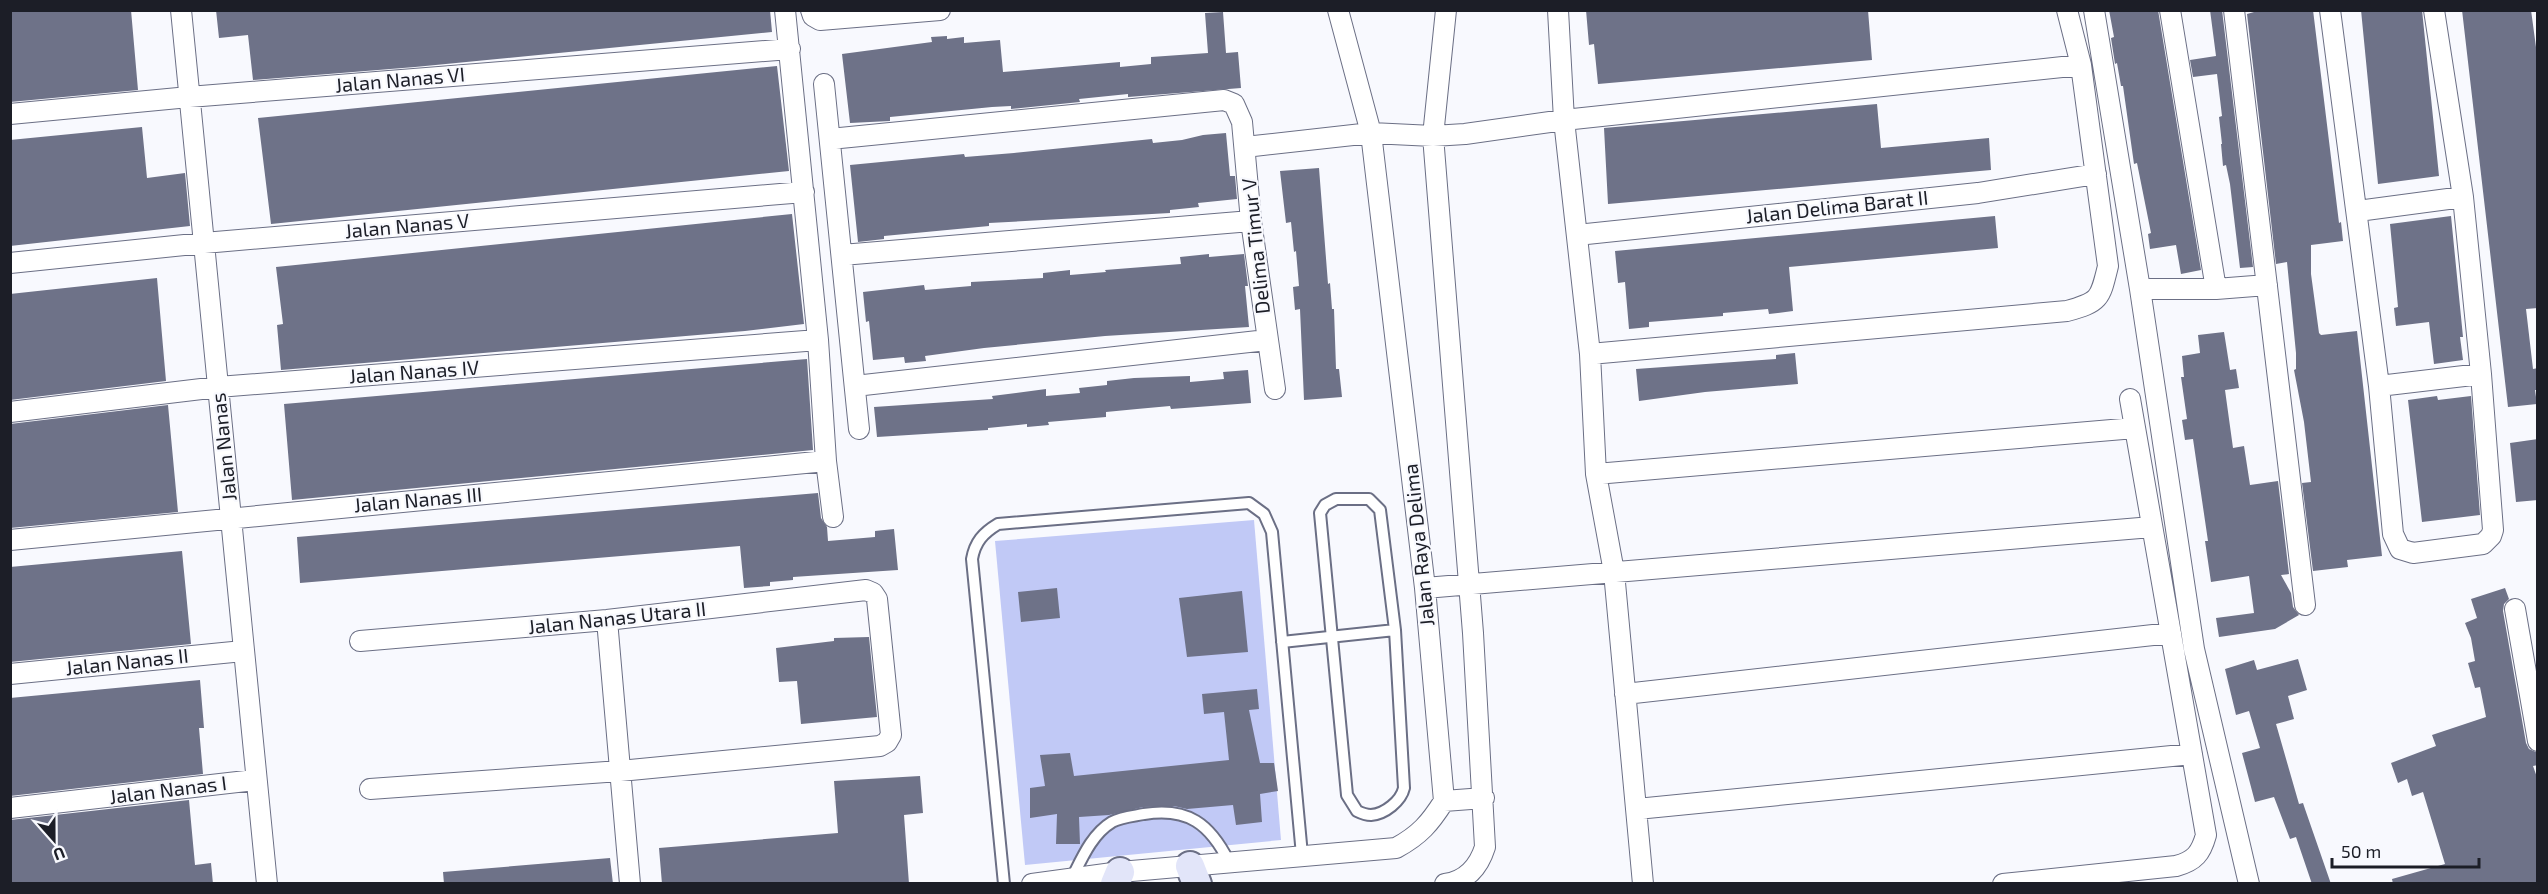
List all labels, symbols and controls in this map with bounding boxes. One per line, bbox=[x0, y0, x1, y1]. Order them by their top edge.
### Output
street label: Jalan Nanas VI bbox=[334, 61, 466, 97]
street label: Delima Timur V bbox=[1236, 177, 1274, 315]
street label: Jalan Delima Barat II bbox=[1744, 184, 1929, 228]
street label: Jalan Nanas V bbox=[344, 208, 470, 242]
street label: Jalan Nanas IV bbox=[348, 354, 480, 388]
street label: Jalan Nanas bbox=[205, 392, 241, 502]
street label: Jalan Raya Delima bbox=[1398, 463, 1438, 628]
street label: Jalan Nanas III bbox=[353, 481, 483, 517]
street label: Jalan Nanas Utara II bbox=[527, 596, 707, 638]
street label: Jalan Nanas II bbox=[64, 643, 190, 679]
street label: Jalan Nanas I bbox=[108, 770, 228, 808]
north arrow bbox=[24, 810, 84, 870]
scale bar bbox=[2332, 831, 2479, 869]
text: 50 m bbox=[2341, 840, 2381, 862]
text: U bbox=[51, 844, 68, 865]

